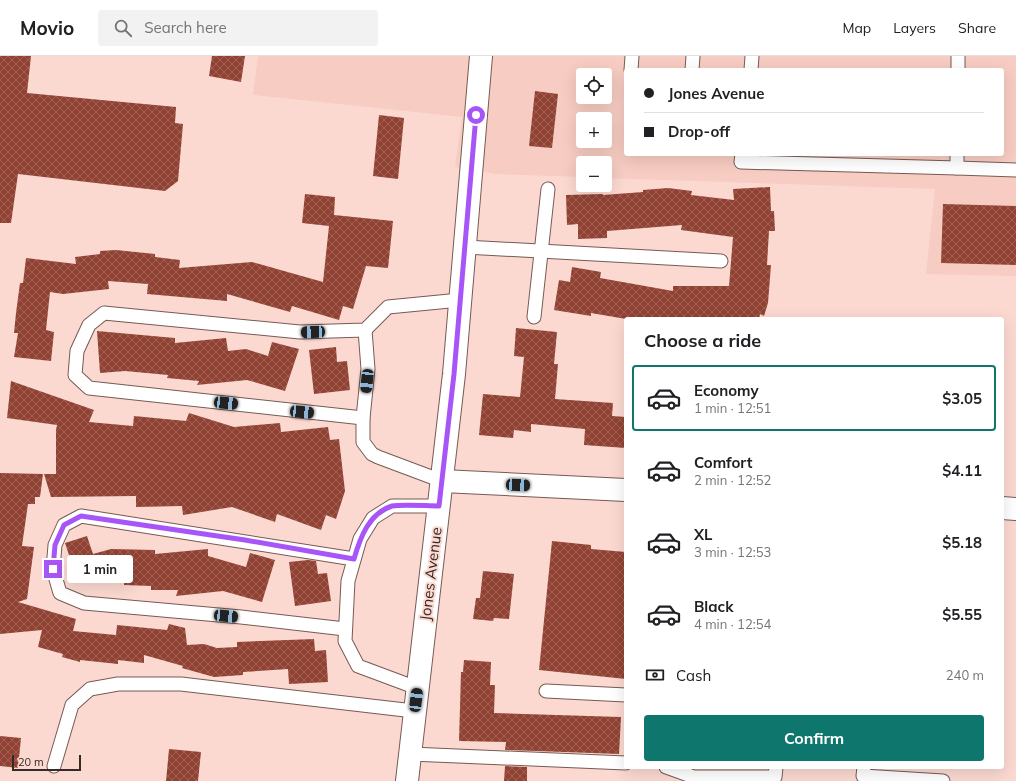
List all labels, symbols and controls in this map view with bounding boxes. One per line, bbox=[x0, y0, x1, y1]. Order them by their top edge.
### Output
search box bbox=[98, 10, 378, 46]
text: Movio bbox=[20, 16, 74, 40]
icon: search bbox=[112, 17, 134, 39]
text: Search here bbox=[144, 18, 227, 37]
text: Map bbox=[842, 19, 871, 37]
text: Layers bbox=[893, 19, 936, 37]
text: Share bbox=[958, 19, 996, 37]
map controls bbox=[576, 68, 612, 192]
button: locate bbox=[576, 68, 612, 104]
text: Jones Avenue bbox=[668, 84, 764, 103]
route start bbox=[467, 106, 485, 124]
button: + bbox=[576, 112, 612, 148]
text: Drop-off bbox=[668, 122, 730, 141]
button: − bbox=[576, 156, 612, 192]
car bbox=[301, 326, 325, 338]
text: Choose a ride bbox=[644, 329, 761, 352]
car bbox=[360, 368, 374, 394]
icon: car bbox=[646, 380, 682, 416]
text: Economy bbox=[694, 381, 759, 400]
text: $3.05 bbox=[942, 389, 982, 408]
car bbox=[213, 396, 239, 410]
text: 1 min · 12:51 bbox=[694, 400, 771, 416]
car bbox=[289, 405, 315, 419]
icon: car bbox=[646, 452, 682, 488]
text: Comfort bbox=[694, 453, 752, 472]
text: $4.11 bbox=[942, 461, 982, 480]
text: 2 min · 12:52 bbox=[694, 472, 771, 488]
car bbox=[506, 478, 530, 492]
icon: car bbox=[646, 524, 682, 560]
text: XL bbox=[694, 525, 712, 544]
street label: Jones Avenue bbox=[415, 526, 446, 622]
text: $5.18 bbox=[942, 533, 982, 552]
text: 3 min · 12:53 bbox=[694, 544, 771, 560]
callout: 1 min bbox=[67, 555, 133, 583]
route end bbox=[44, 560, 62, 578]
text: 1 min bbox=[83, 561, 117, 577]
icon: car bbox=[646, 596, 682, 632]
text: Black bbox=[694, 597, 733, 616]
text: $5.55 bbox=[942, 605, 982, 624]
car bbox=[214, 609, 238, 623]
text: 4 min · 12:54 bbox=[694, 616, 771, 632]
icon: cash bbox=[644, 664, 666, 686]
text: Cash bbox=[676, 666, 711, 685]
text: 240 m bbox=[946, 667, 984, 683]
car bbox=[409, 687, 423, 713]
button: Confirm bbox=[644, 715, 984, 761]
scale bar bbox=[12, 753, 81, 772]
text: 20 m bbox=[18, 755, 44, 769]

